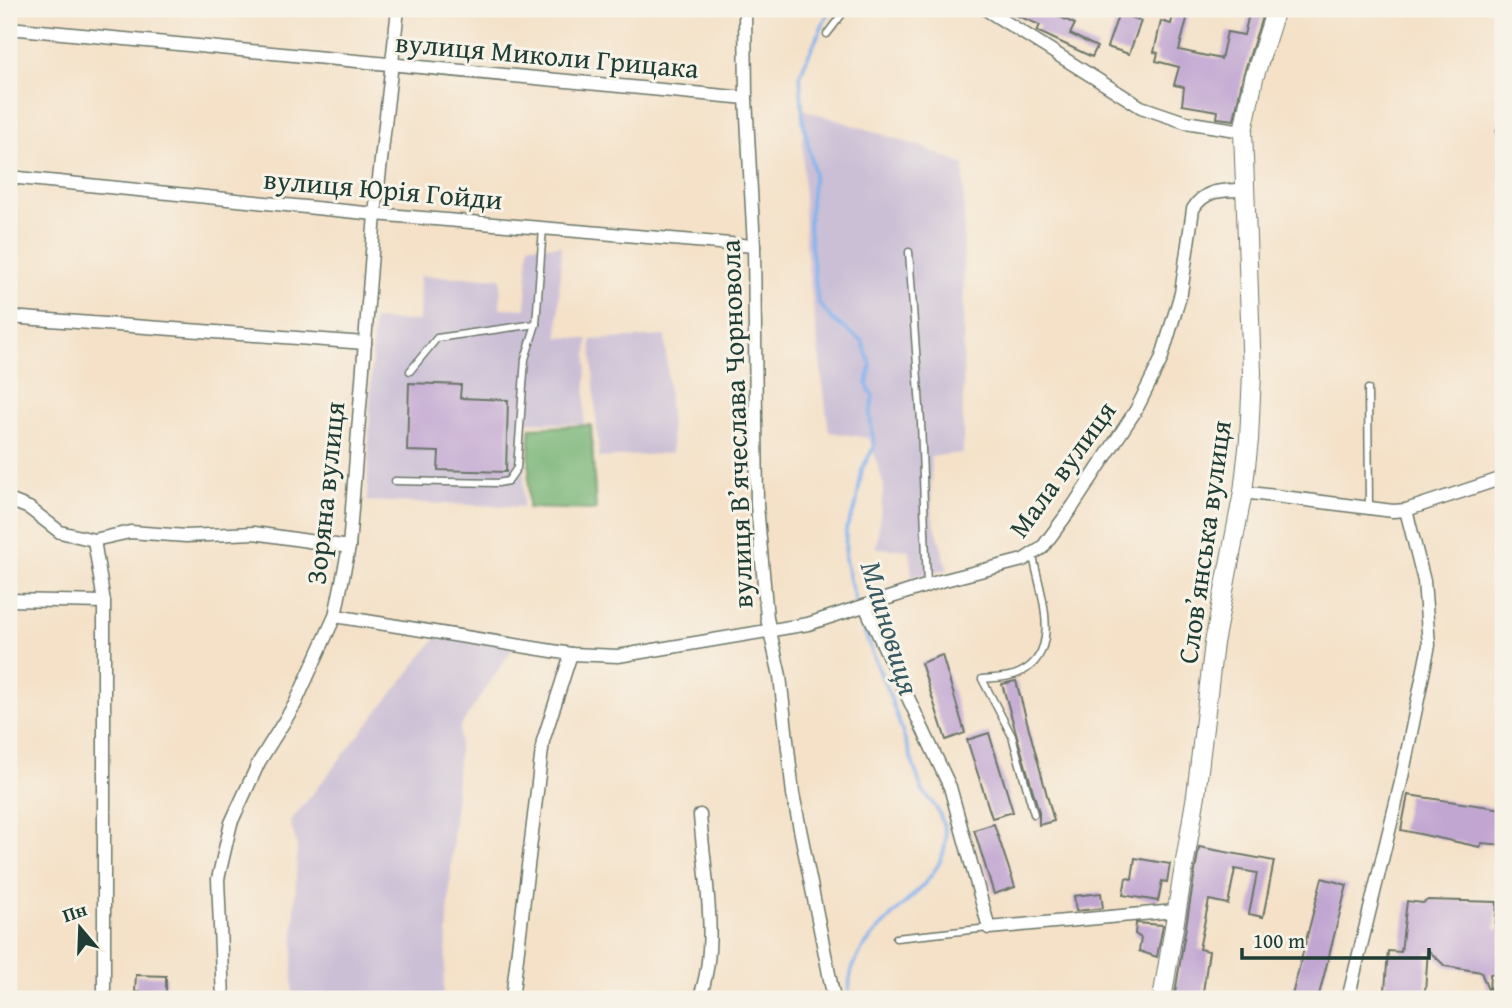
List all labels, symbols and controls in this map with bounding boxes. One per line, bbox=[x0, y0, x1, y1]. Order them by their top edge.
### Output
street label: вулиця Миколи Грицака bbox=[394, 21, 701, 88]
street label: вулиця Юрія Гойди bbox=[262, 158, 504, 219]
street label: вулиця Вʼячеслава Чорновола bbox=[709, 238, 762, 609]
street label: Мала вулиця bbox=[998, 392, 1125, 546]
street label: Зоряна вулиця bbox=[295, 399, 355, 587]
street label: Словʼянська вулиця bbox=[1166, 418, 1241, 666]
water label: Млиновиця bbox=[850, 555, 932, 701]
north arrow bbox=[46, 892, 116, 962]
text: Пн bbox=[58, 895, 91, 929]
scale bar bbox=[1242, 917, 1430, 961]
text: 100 m bbox=[1253, 925, 1305, 956]

